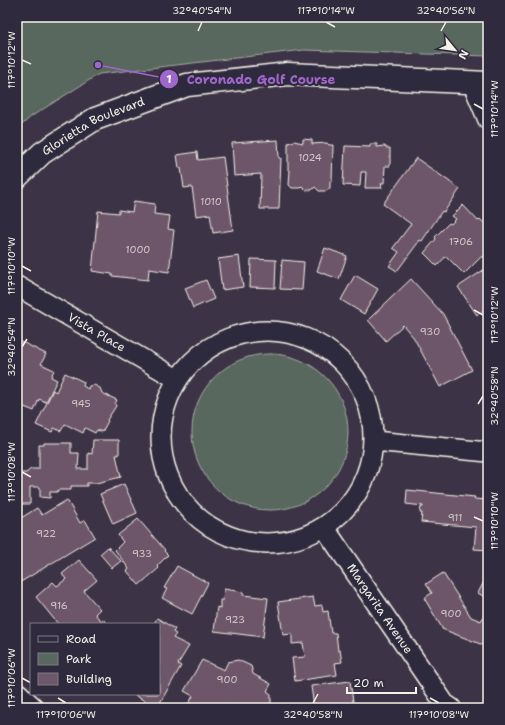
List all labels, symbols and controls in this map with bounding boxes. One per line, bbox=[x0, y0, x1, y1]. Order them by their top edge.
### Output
text: 32°40'54"N bbox=[172, 4, 232, 17]
text: 117°10'14"W bbox=[297, 4, 355, 17]
text: 32°40'56"N bbox=[416, 4, 476, 17]
north arrow bbox=[435, 30, 475, 70]
text: 117°10'12"W bbox=[5, 31, 18, 89]
text: N bbox=[454, 47, 472, 62]
callout: Coronado Golf Course bbox=[159, 67, 344, 92]
text: 1 bbox=[166, 71, 172, 87]
text: Coronado Golf Course bbox=[187, 71, 336, 88]
text: 117°10'14"W bbox=[488, 80, 501, 138]
street label: Glorietta Boulevard bbox=[39, 93, 147, 159]
house number: 1024 bbox=[298, 151, 322, 164]
house number: 1010 bbox=[200, 195, 222, 208]
house number: 1706 bbox=[449, 235, 473, 248]
text: 117°10'10"W bbox=[5, 237, 18, 295]
house number: 1000 bbox=[126, 243, 150, 256]
text: 117°10'12"W bbox=[488, 286, 501, 344]
street label: Vista Place bbox=[65, 309, 128, 355]
text: 32°40'54"N bbox=[5, 317, 18, 377]
house number: 930 bbox=[420, 325, 440, 338]
text: 32°40'58"N bbox=[488, 366, 501, 426]
house number: 945 bbox=[71, 397, 91, 410]
text: 117°10'08"W bbox=[5, 441, 18, 502]
text: 117°10'10"W bbox=[488, 492, 501, 550]
house number: 911 bbox=[448, 511, 462, 524]
house number: 922 bbox=[36, 527, 56, 540]
house number: 933 bbox=[132, 547, 152, 560]
street label: Margarita Avenue bbox=[343, 560, 416, 657]
house number: 916 bbox=[50, 599, 68, 612]
house number: 900 bbox=[441, 607, 461, 620]
house number: 923 bbox=[225, 613, 245, 626]
legend bbox=[30, 623, 160, 695]
text: Road bbox=[66, 631, 97, 647]
text: 117°10'06"W bbox=[5, 648, 18, 708]
text: Park bbox=[66, 651, 92, 667]
scale bar bbox=[347, 669, 416, 695]
text: Building bbox=[66, 671, 112, 687]
house number: 900 bbox=[217, 673, 237, 686]
text: 20 m bbox=[353, 675, 384, 691]
text: 117°10'06"W bbox=[36, 708, 96, 721]
text: 32°40'58"N bbox=[283, 708, 343, 721]
text: 117°10'08"W bbox=[409, 708, 470, 721]

